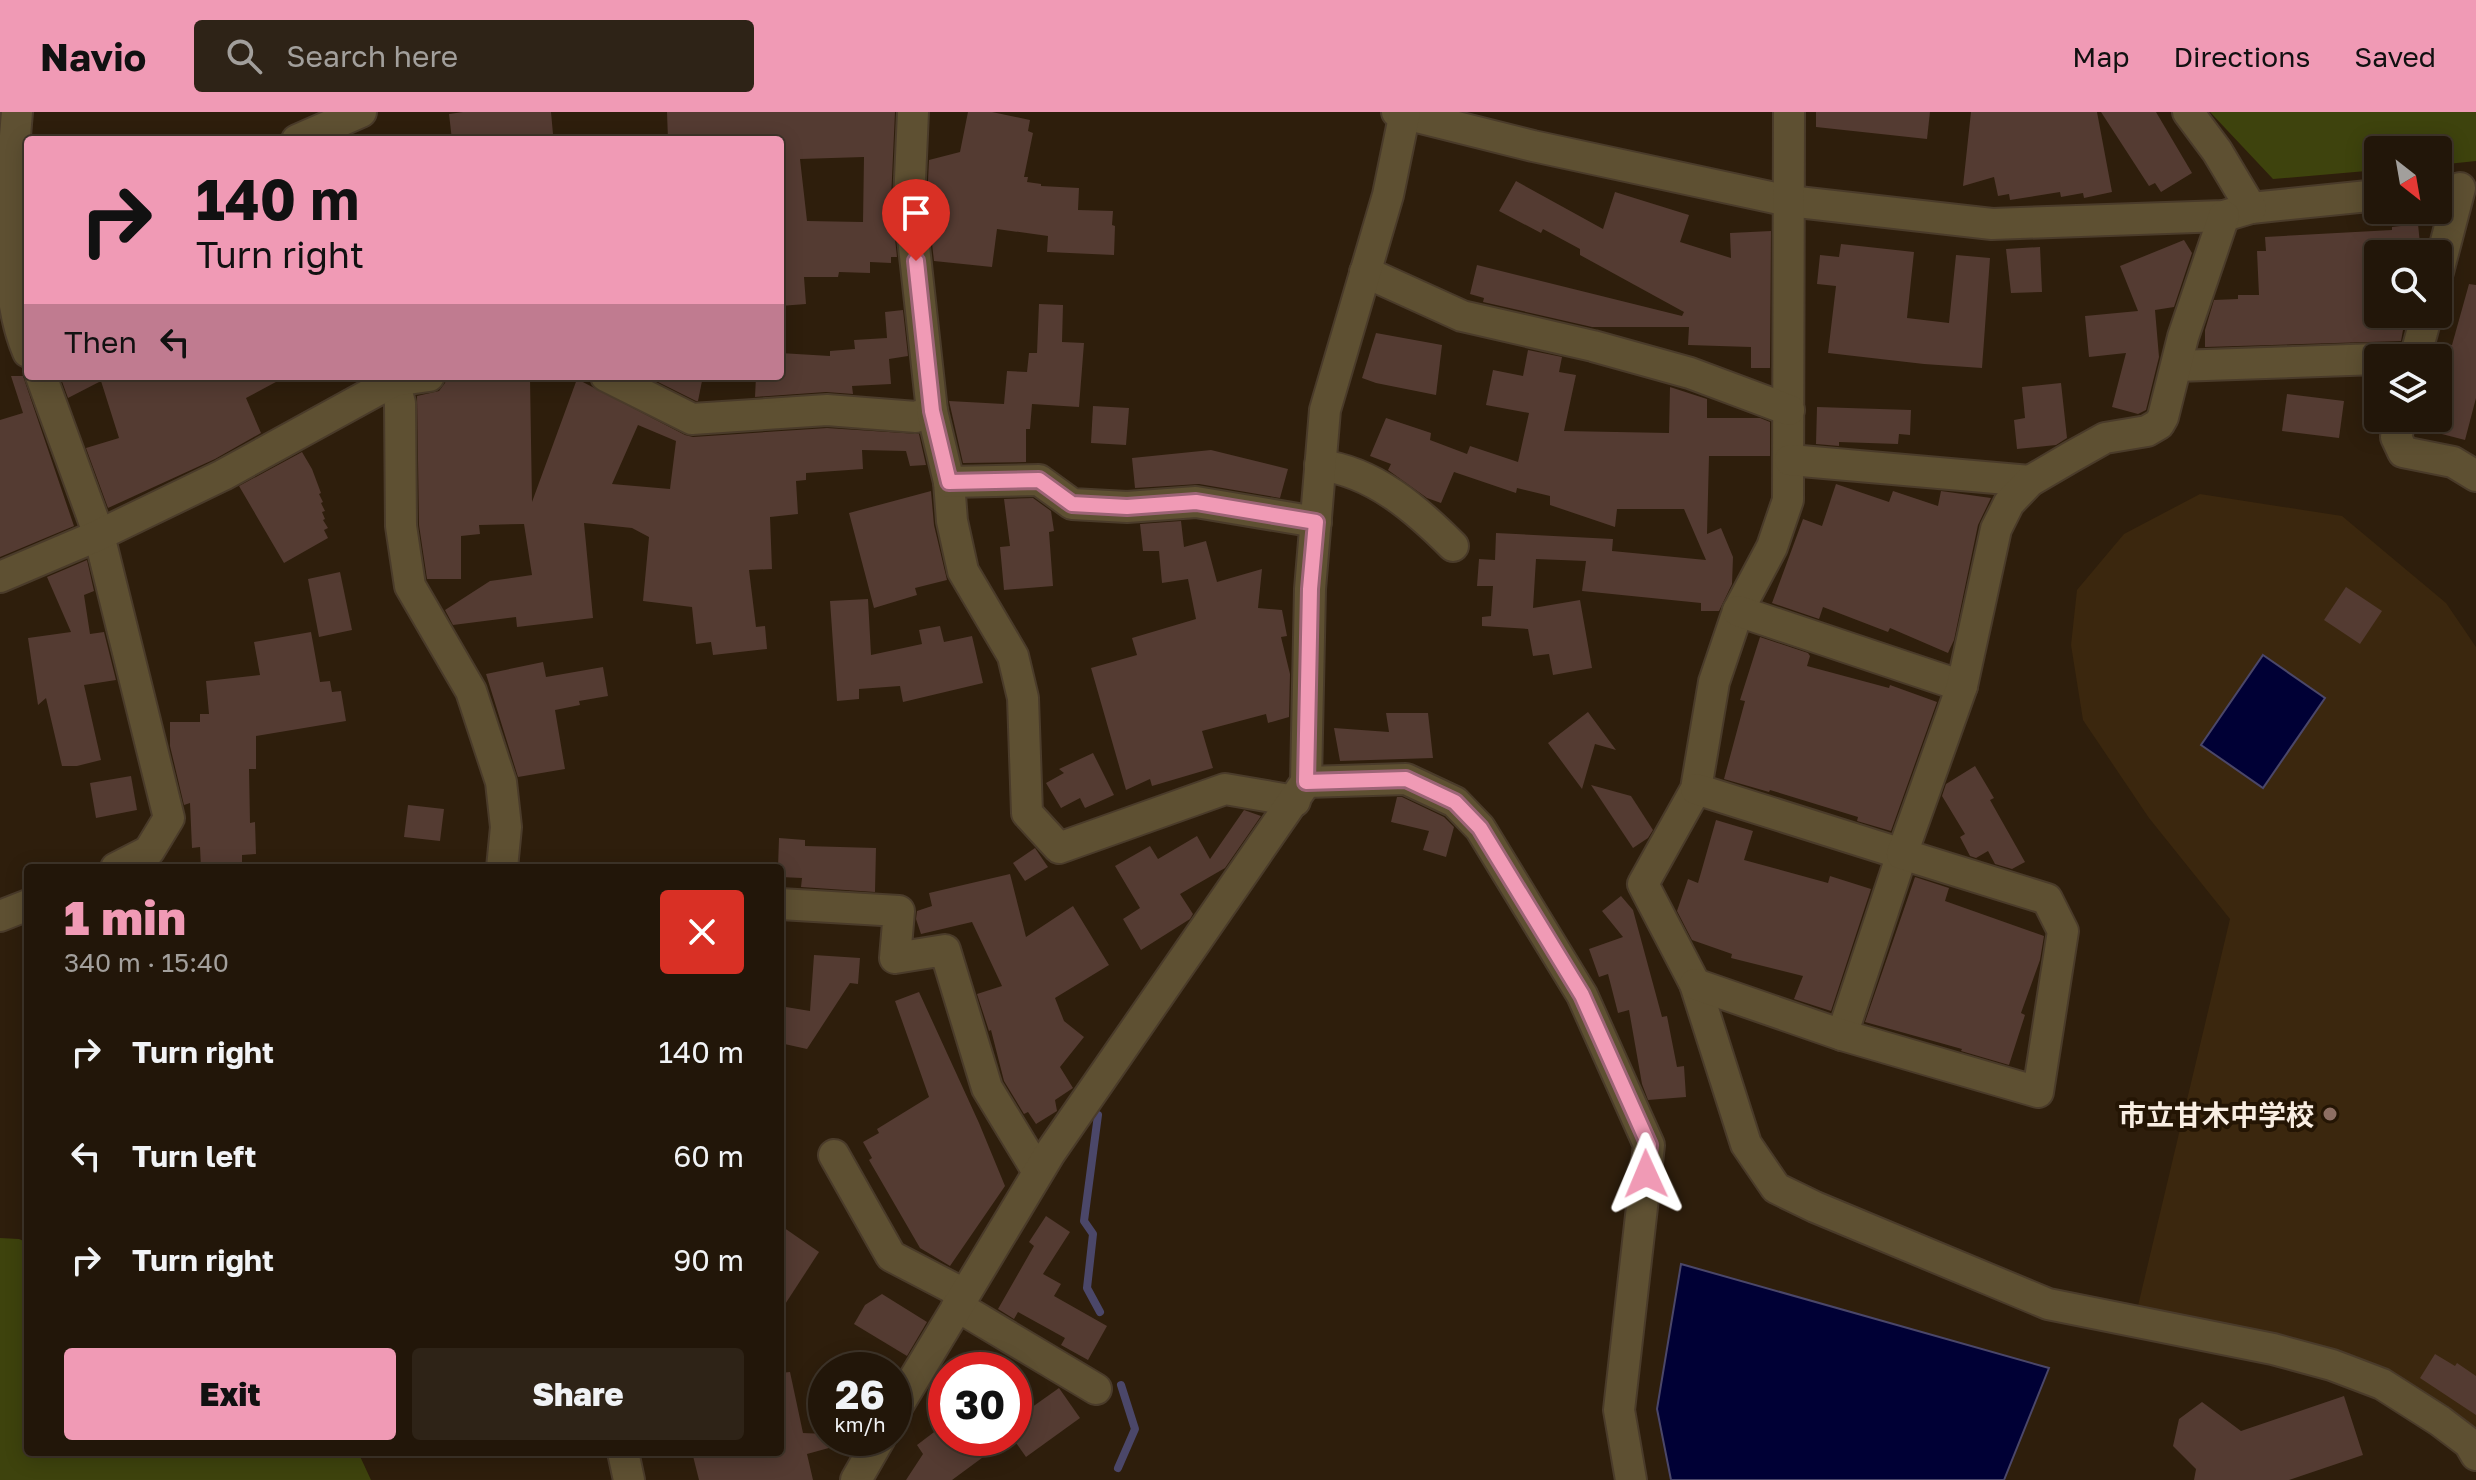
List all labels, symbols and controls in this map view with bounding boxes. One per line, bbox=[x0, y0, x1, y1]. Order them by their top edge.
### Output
search box bbox=[194, 20, 754, 92]
text: Navio bbox=[40, 34, 146, 79]
icon: search bbox=[222, 34, 266, 78]
text: Search here bbox=[286, 38, 458, 74]
text: Map bbox=[2072, 40, 2129, 73]
text: Directions bbox=[2173, 40, 2310, 73]
text: Saved bbox=[2354, 40, 2436, 73]
north arrow bbox=[2364, 136, 2452, 224]
map controls bbox=[2364, 136, 2452, 432]
text: 140 m bbox=[196, 165, 359, 232]
icon: right bbox=[64, 168, 168, 272]
pin bbox=[882, 179, 950, 261]
icon: arrive bbox=[894, 191, 938, 235]
text: Turn right bbox=[196, 233, 364, 276]
button: search bbox=[2364, 240, 2452, 328]
icon: left bbox=[153, 320, 197, 364]
text: Then bbox=[64, 324, 137, 360]
button: layers bbox=[2364, 344, 2452, 432]
text: 1 min bbox=[64, 888, 186, 946]
button: close bbox=[660, 890, 744, 974]
text: 340 m · 15:40 bbox=[64, 947, 229, 978]
icon: right bbox=[64, 1030, 108, 1074]
text: Turn right bbox=[132, 1034, 274, 1070]
text: 140 m bbox=[659, 1034, 744, 1070]
place label: 市立甘木中学校 bbox=[2118, 1098, 2314, 1131]
marker: 市立甘木中学校 bbox=[2321, 1105, 2339, 1123]
position arrow bbox=[1604, 1132, 1688, 1216]
icon: left bbox=[64, 1134, 108, 1178]
text: Turn left bbox=[132, 1138, 257, 1174]
text: 60 m bbox=[673, 1138, 744, 1174]
icon: right bbox=[64, 1238, 108, 1282]
text: Turn right bbox=[132, 1242, 274, 1278]
text: 90 m bbox=[673, 1242, 744, 1278]
button: Exit bbox=[64, 1348, 396, 1440]
button: Share bbox=[412, 1348, 744, 1440]
speed limit sign: 30 bbox=[928, 1352, 1032, 1456]
text: 26 bbox=[835, 1370, 885, 1418]
text: km/h bbox=[835, 1412, 885, 1436]

